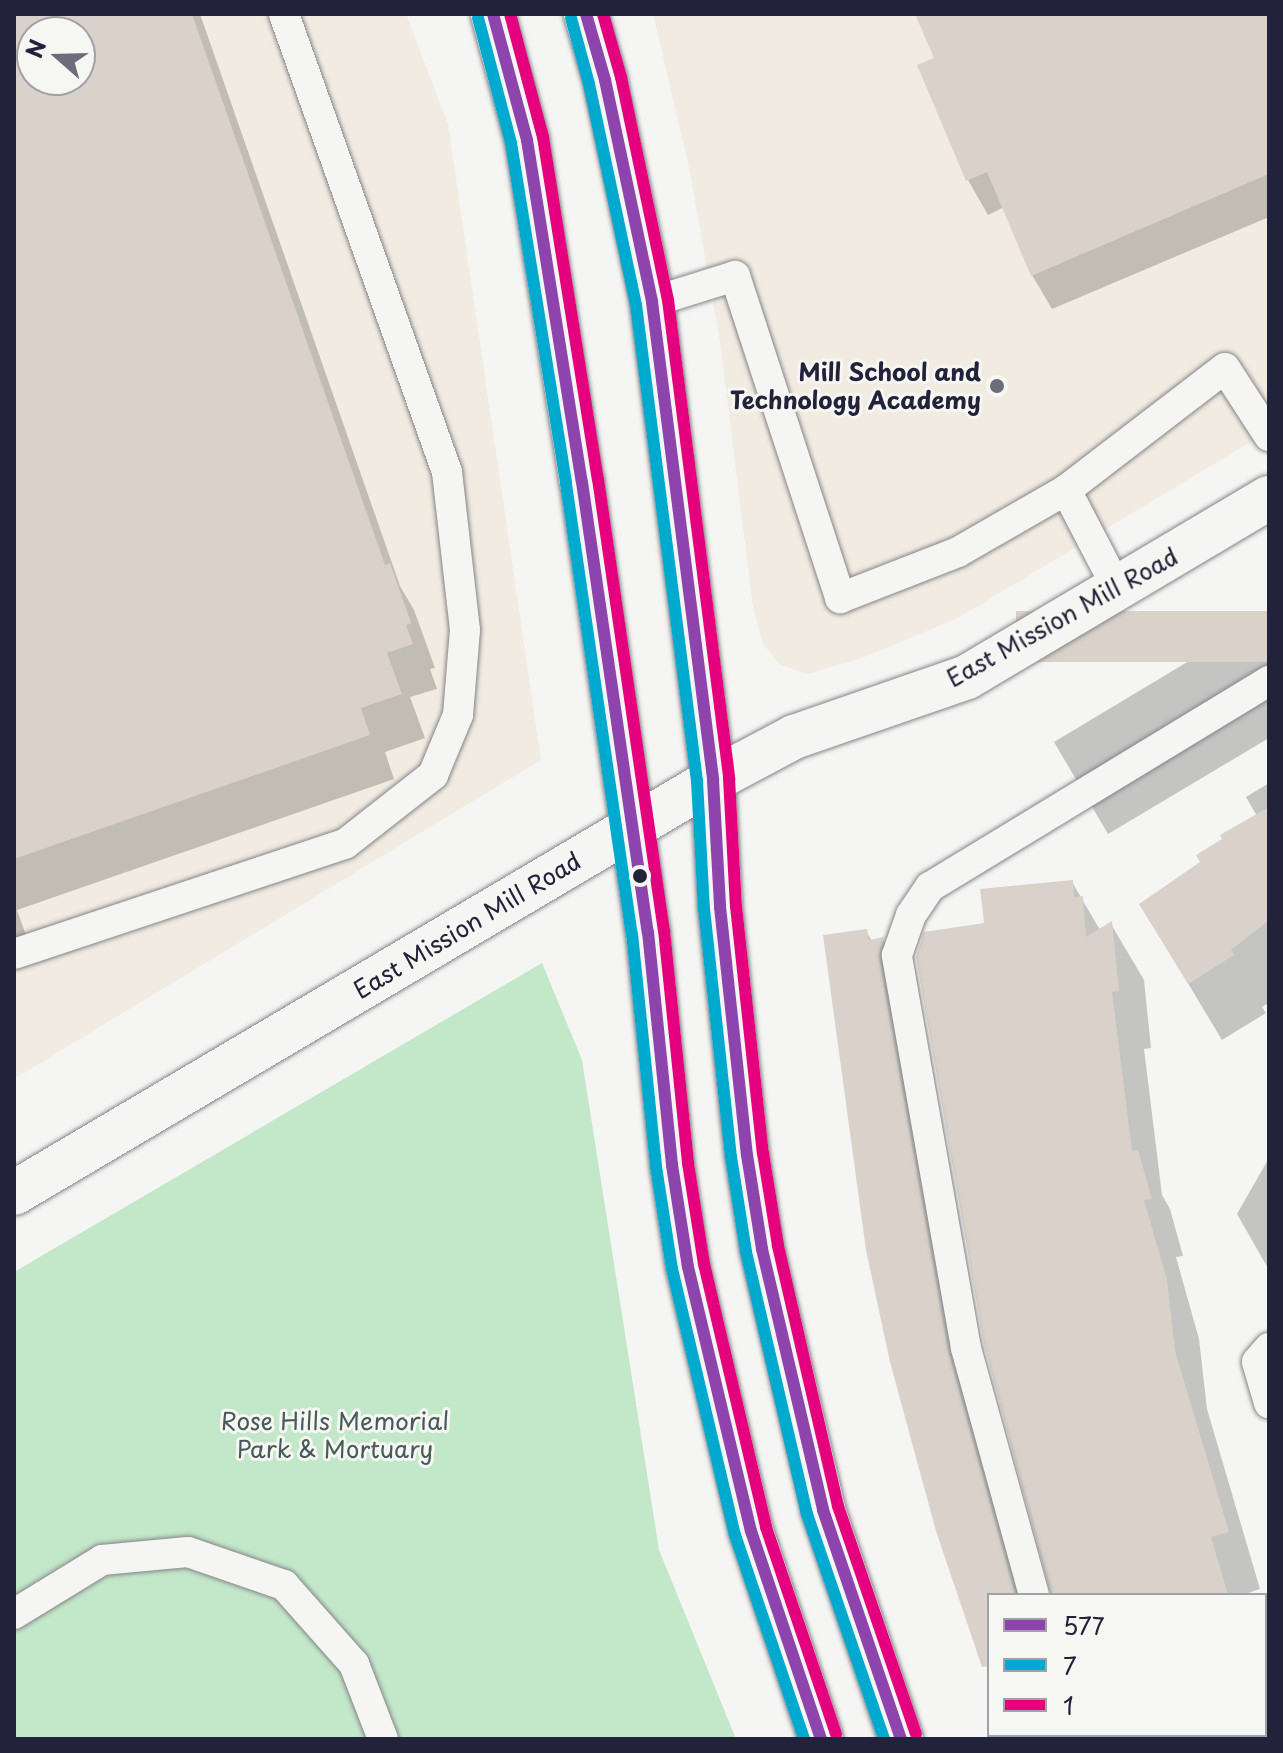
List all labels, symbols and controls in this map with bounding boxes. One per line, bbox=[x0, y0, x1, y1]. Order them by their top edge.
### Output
north arrow bbox=[16, 16, 96, 96]
text: N bbox=[16, 34, 53, 62]
place label: Mill School and Technology Academy bbox=[730, 358, 981, 414]
marker: Mill School and Technology Academy bbox=[988, 377, 1006, 395]
street label: East Mission Mill Road bbox=[941, 541, 1183, 693]
street label: East Mission Mill Road bbox=[348, 846, 586, 1004]
unlabelled marker bbox=[632, 868, 648, 884]
park label: Rose Hills Memorial Park & Mortuary bbox=[221, 1407, 449, 1463]
legend bbox=[987, 1593, 1267, 1737]
text: 577 bbox=[1063, 1607, 1105, 1643]
text: 7 bbox=[1063, 1647, 1077, 1683]
text: 1 bbox=[1063, 1687, 1074, 1723]

